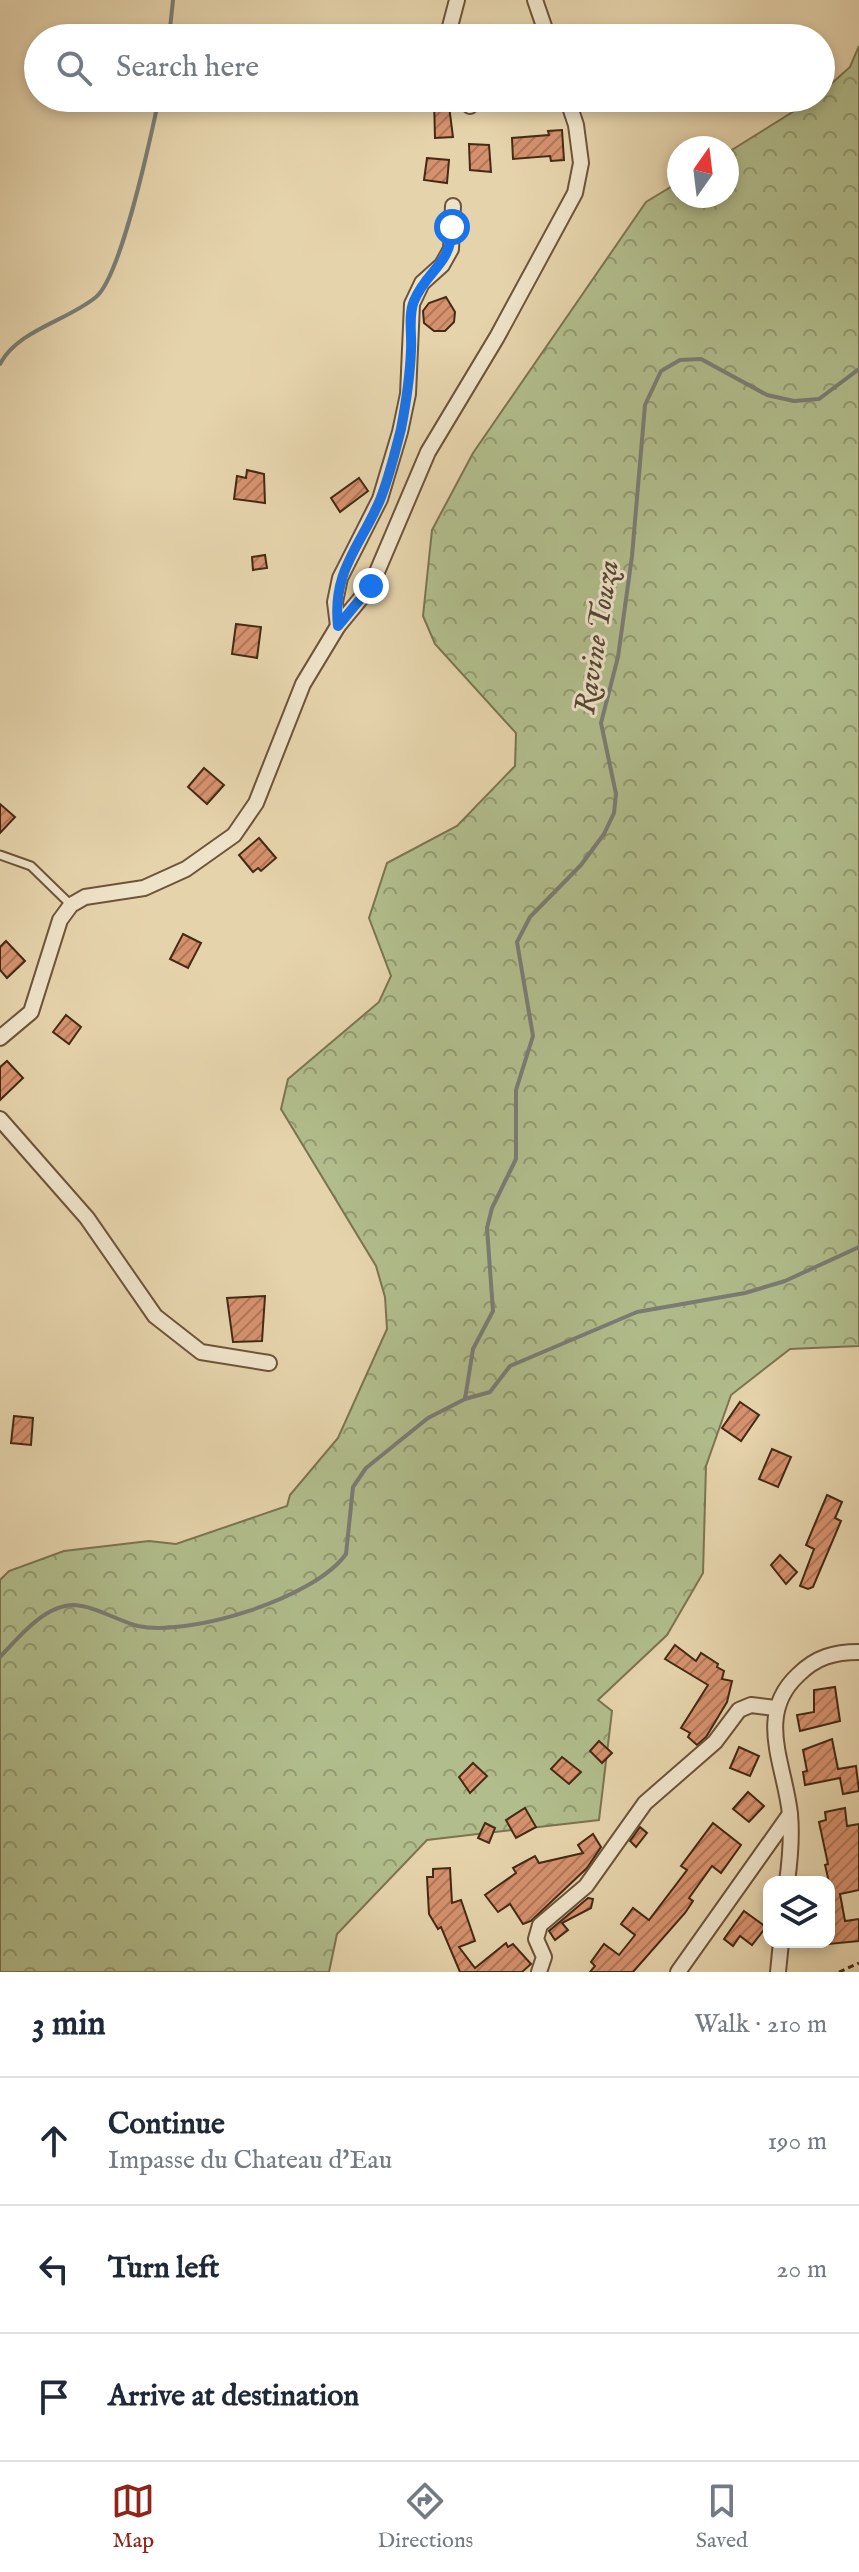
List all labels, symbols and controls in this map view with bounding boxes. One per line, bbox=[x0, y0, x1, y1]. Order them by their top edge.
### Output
search box bbox=[24, 24, 835, 112]
icon: search bbox=[52, 46, 96, 90]
text: Search here bbox=[116, 49, 259, 87]
north arrow bbox=[667, 136, 739, 208]
route start bbox=[434, 209, 470, 245]
water label: Ravine Touza bbox=[567, 558, 629, 717]
route end bbox=[353, 568, 389, 604]
map controls bbox=[763, 1876, 835, 1948]
button: layers bbox=[763, 1876, 835, 1948]
text: 3 min bbox=[32, 2003, 106, 2046]
text: Walk · 210 m bbox=[694, 2008, 827, 2041]
text: Continue bbox=[108, 2106, 225, 2144]
icon: ahead bbox=[32, 2119, 76, 2163]
text: 190 m bbox=[767, 2125, 827, 2158]
text: Impasse du Chateau d'Eau bbox=[108, 2144, 392, 2177]
icon: left bbox=[32, 2247, 76, 2291]
text: Turn left bbox=[108, 2250, 219, 2288]
text: 20 m bbox=[776, 2253, 827, 2286]
icon: arrive bbox=[32, 2375, 76, 2419]
text: Arrive at destination bbox=[108, 2378, 359, 2416]
tab: Map bbox=[111, 2479, 155, 2555]
tab: Directions bbox=[378, 2479, 473, 2555]
tab: Saved bbox=[696, 2479, 748, 2555]

